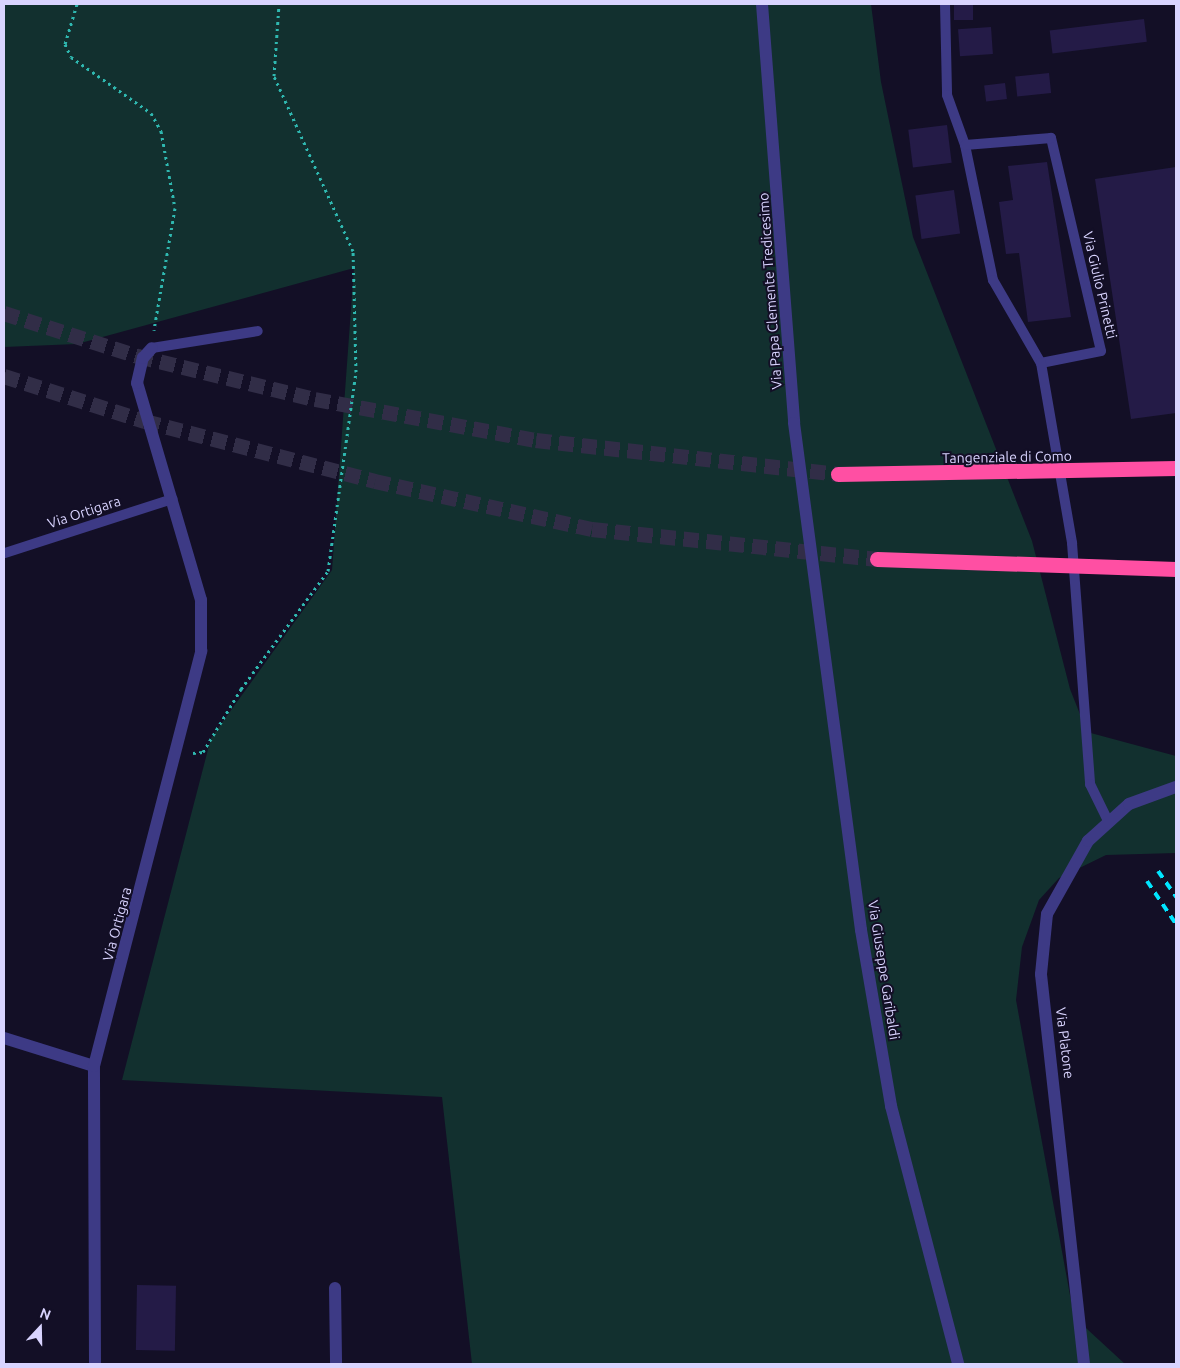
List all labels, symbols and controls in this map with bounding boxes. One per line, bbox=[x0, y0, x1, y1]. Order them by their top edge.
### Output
street label: Via Papa Clemente Tredicesimo bbox=[755, 192, 785, 390]
street label: Via Giulio Prinetti bbox=[1079, 230, 1121, 340]
street label: Tangenziale di Como bbox=[942, 447, 1072, 467]
street label: Via Ortigara bbox=[45, 492, 123, 532]
street label: Via Ortigara bbox=[99, 885, 135, 963]
street label: Via Giuseppe Garibaldi bbox=[865, 899, 903, 1041]
street label: Via Platone bbox=[1052, 1006, 1078, 1080]
north arrow bbox=[15, 1303, 65, 1353]
text: N bbox=[38, 1305, 53, 1323]

